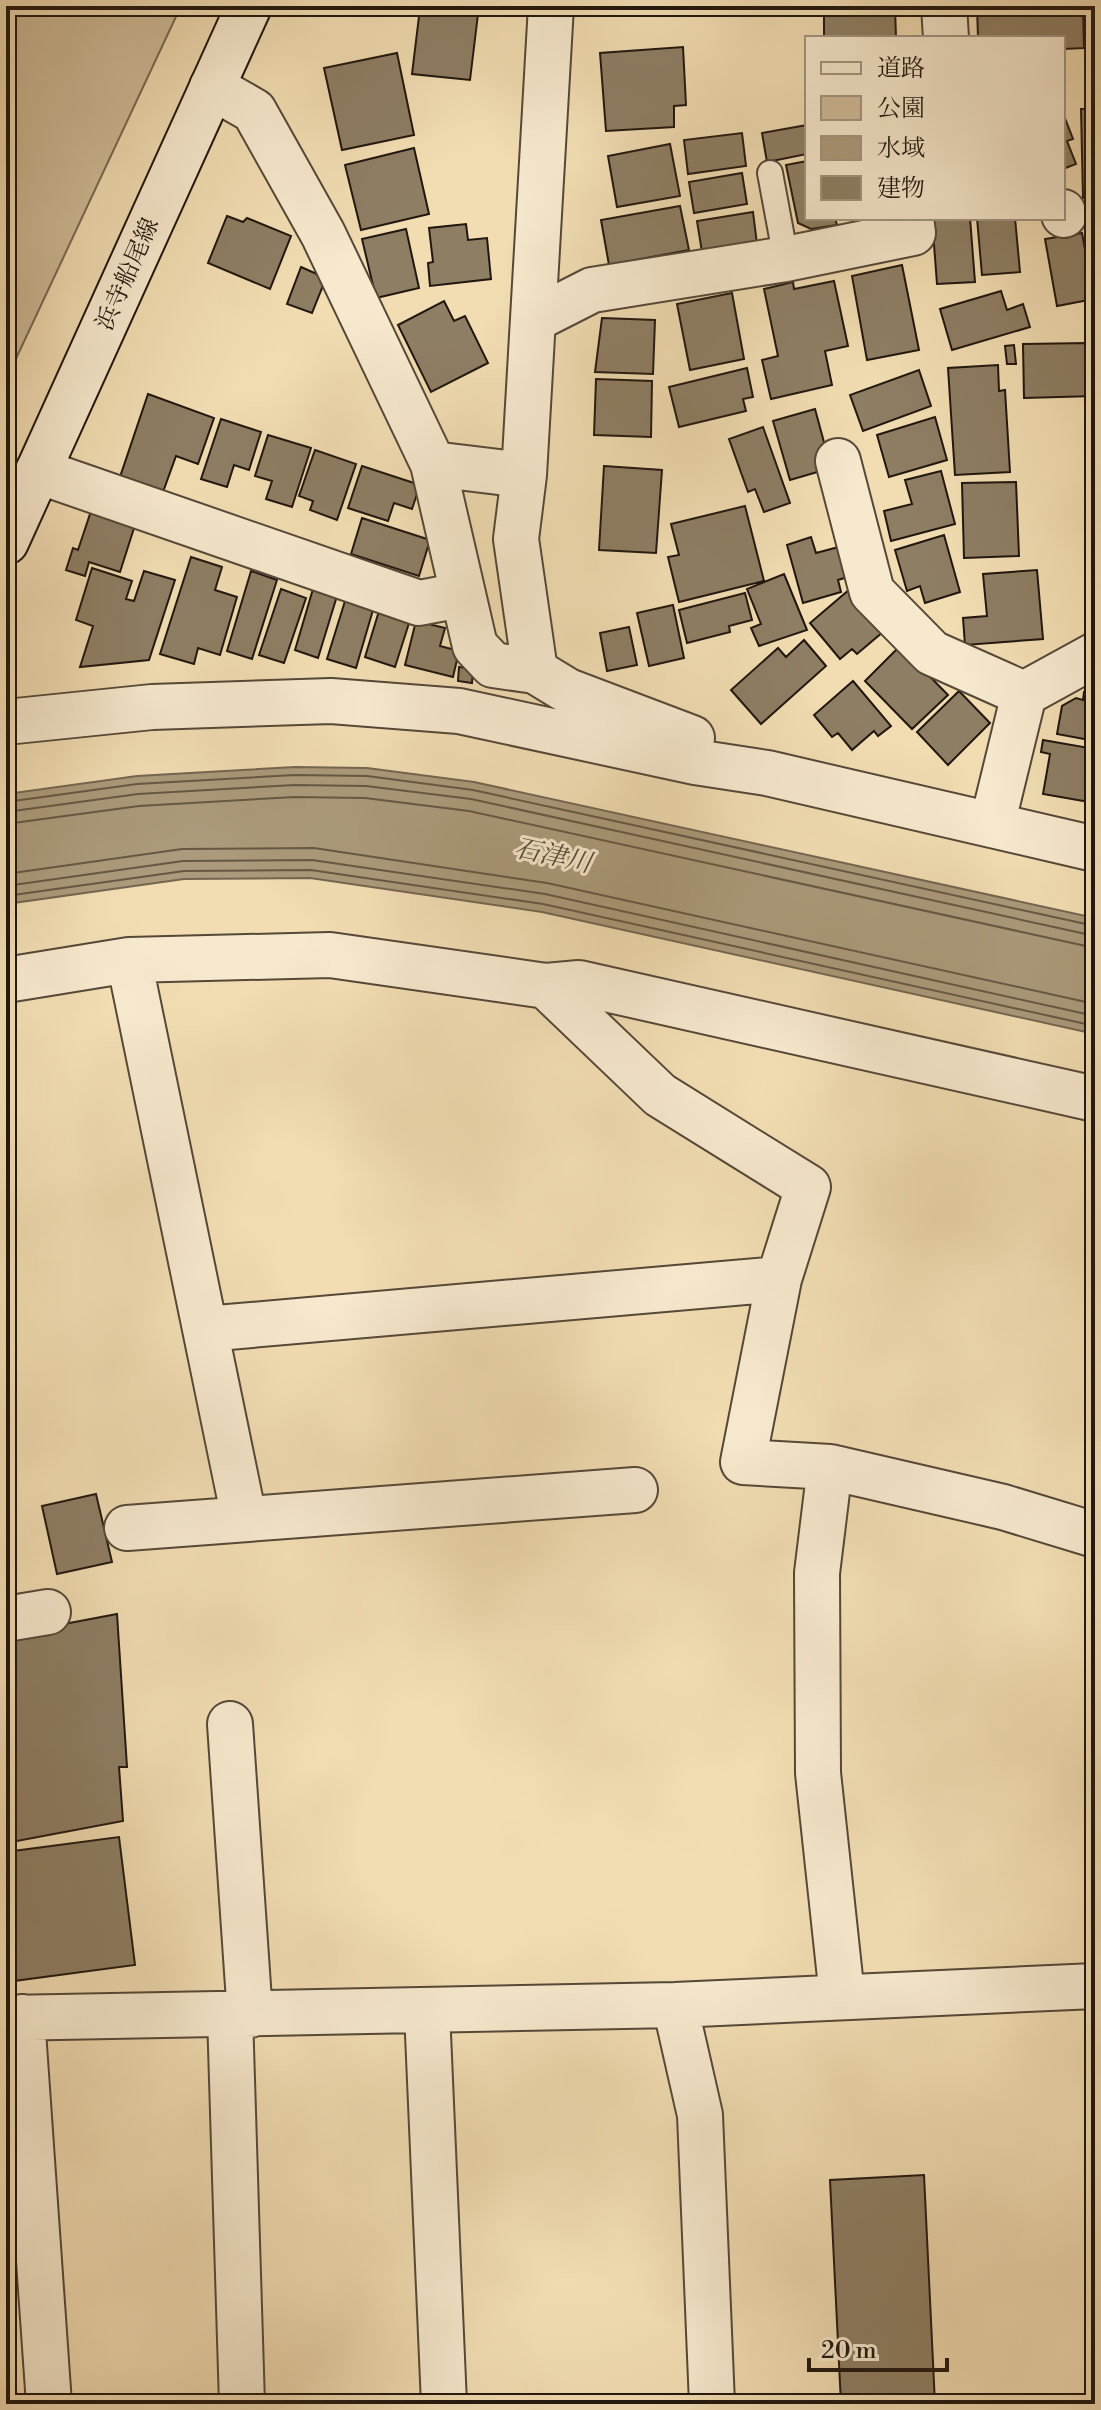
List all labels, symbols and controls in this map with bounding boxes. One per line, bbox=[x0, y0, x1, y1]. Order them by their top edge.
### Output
legend bbox=[805, 36, 1065, 220]
text: 道路 bbox=[877, 54, 925, 84]
text: 公園 bbox=[877, 94, 925, 124]
text: 水域 bbox=[877, 134, 925, 164]
text: 建物 bbox=[877, 174, 925, 204]
street label: 浜寺船尾線 bbox=[90, 213, 166, 335]
water label: 石津川 bbox=[511, 832, 597, 880]
scale bar bbox=[809, 2322, 947, 2372]
text: 20 m bbox=[821, 2336, 877, 2366]

